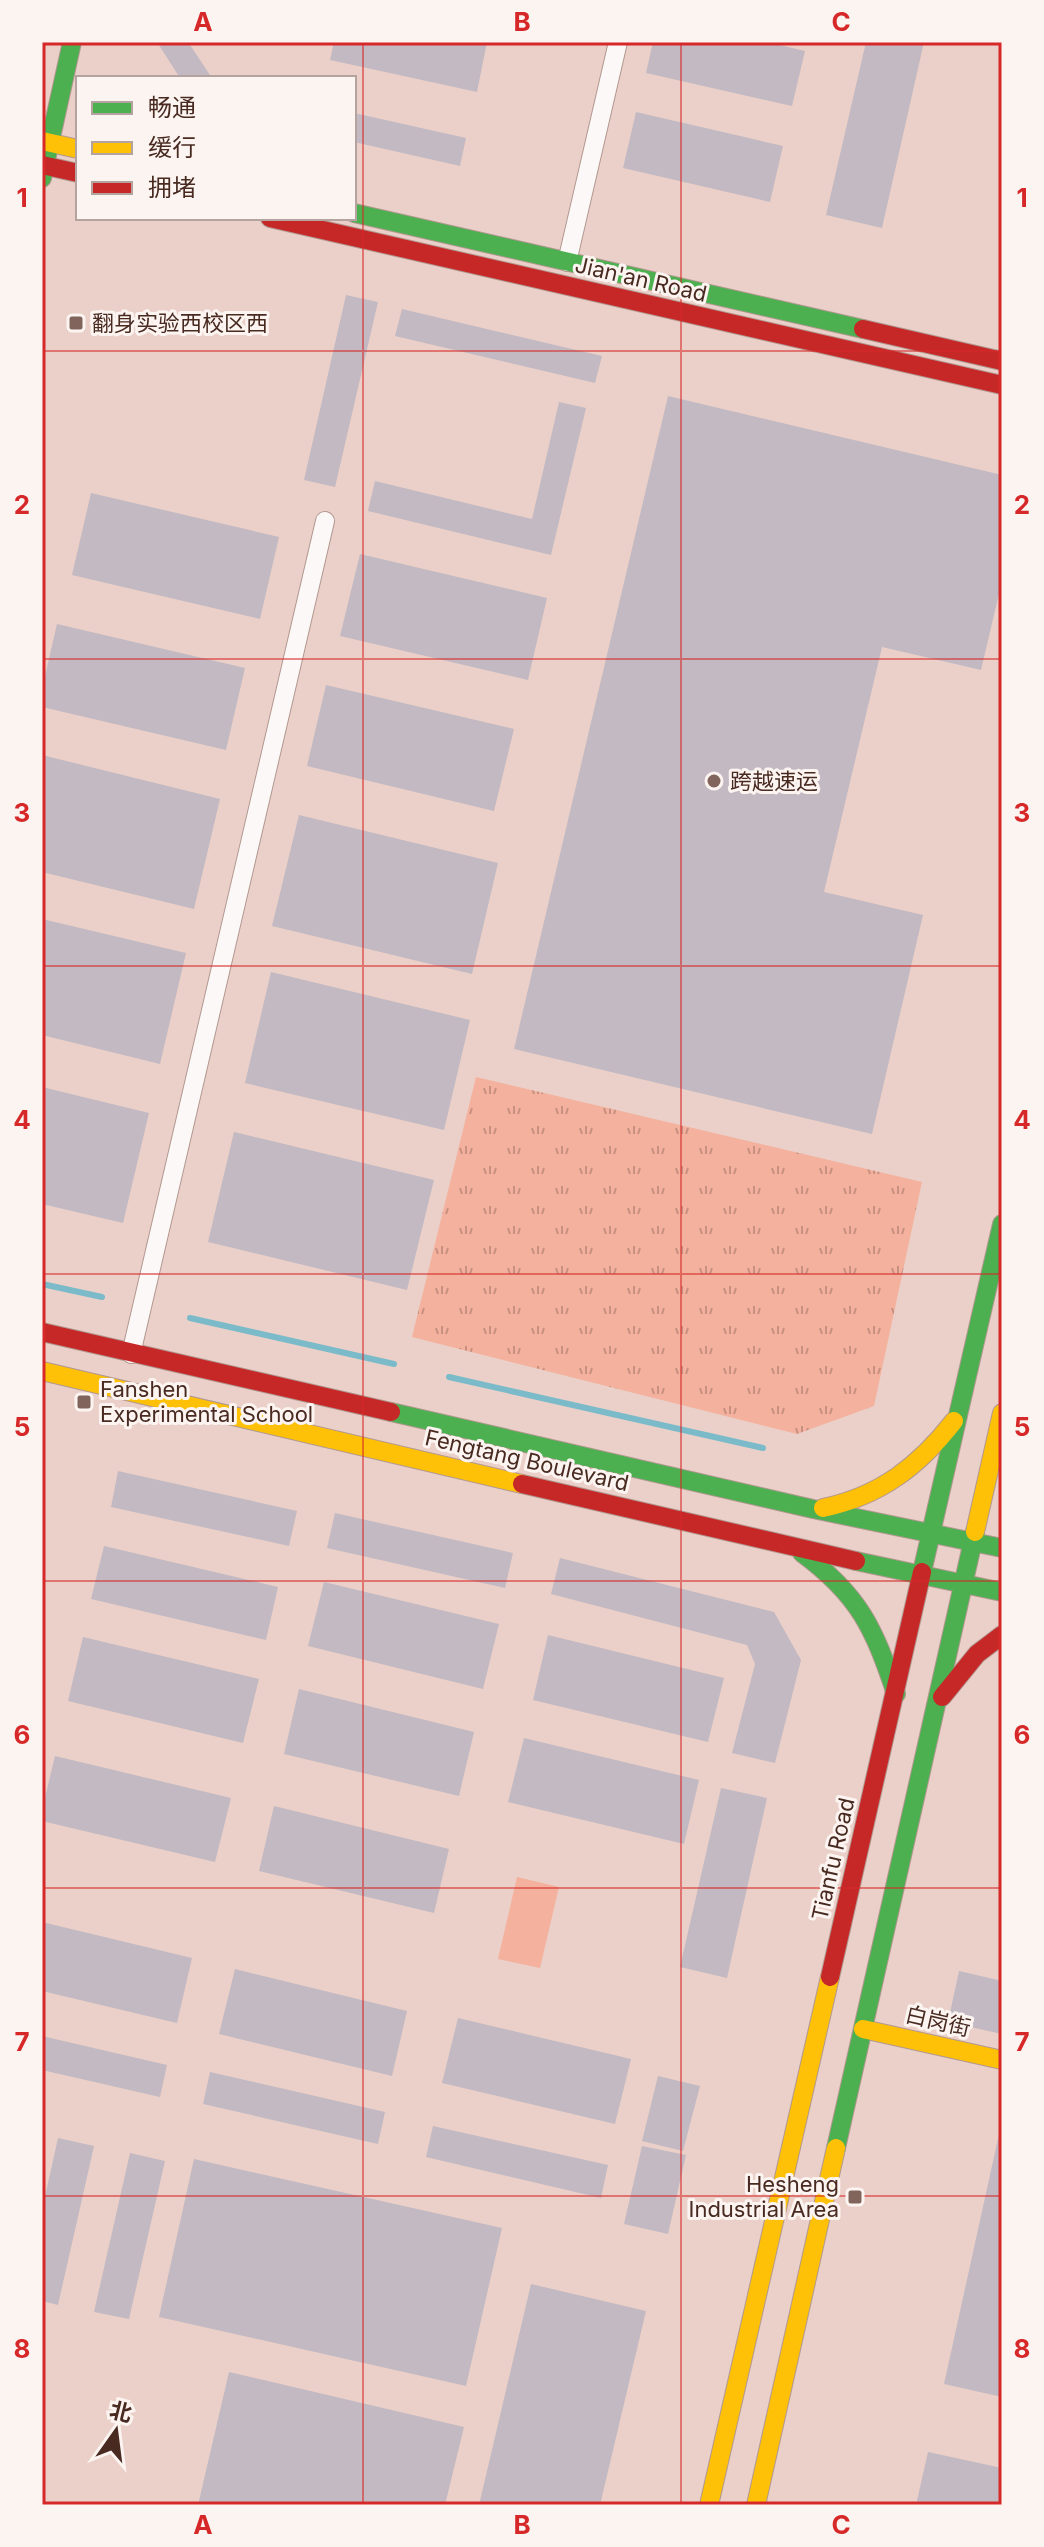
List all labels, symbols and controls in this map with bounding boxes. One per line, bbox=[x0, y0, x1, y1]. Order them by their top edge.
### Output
text: A bbox=[193, 6, 213, 37]
text: B bbox=[513, 6, 531, 37]
text: C bbox=[831, 6, 851, 37]
legend bbox=[76, 76, 356, 220]
text: 畅通 bbox=[148, 93, 196, 122]
text: 缓行 bbox=[148, 133, 196, 162]
text: 拥堵 bbox=[148, 173, 196, 202]
text: 1 bbox=[16, 182, 28, 213]
text: 1 bbox=[1016, 182, 1028, 213]
street label: Jian'an Road bbox=[573, 251, 709, 307]
place label: 翻身实验西校区西 bbox=[92, 310, 268, 336]
marker: 翻身实验西校区西 bbox=[67, 314, 85, 332]
text: 2 bbox=[14, 489, 30, 520]
text: 2 bbox=[1014, 489, 1030, 520]
place label: 跨越速运 bbox=[730, 768, 818, 794]
marker: 跨越速运 bbox=[705, 772, 723, 790]
text: 3 bbox=[14, 797, 30, 828]
text: 3 bbox=[1014, 797, 1030, 828]
text: 4 bbox=[13, 1104, 31, 1135]
text: 4 bbox=[1013, 1104, 1031, 1135]
place label: Fanshen Experimental School bbox=[100, 1376, 313, 1427]
marker: Fanshen Experimental School bbox=[75, 1393, 93, 1411]
text: 5 bbox=[14, 1411, 30, 1442]
text: 5 bbox=[1014, 1411, 1030, 1442]
street label: Fengtang Boulevard bbox=[423, 1424, 631, 1496]
text: 6 bbox=[14, 1719, 30, 1750]
text: 6 bbox=[1014, 1719, 1030, 1750]
street label: Tianfu Road bbox=[806, 1795, 860, 1923]
street label: 白岗街 bbox=[903, 2001, 973, 2041]
text: 7 bbox=[14, 2026, 30, 2057]
text: 7 bbox=[1014, 2026, 1030, 2057]
place label: Hesheng Industrial Area bbox=[688, 2171, 839, 2222]
marker: Hesheng Industrial Area bbox=[846, 2188, 864, 2206]
text: 8 bbox=[14, 2333, 30, 2364]
text: 8 bbox=[1014, 2333, 1030, 2364]
north arrow bbox=[76, 2391, 156, 2471]
text: 北 bbox=[107, 2396, 135, 2427]
text: A bbox=[193, 2509, 213, 2540]
text: B bbox=[513, 2509, 531, 2540]
text: C bbox=[831, 2509, 851, 2540]

